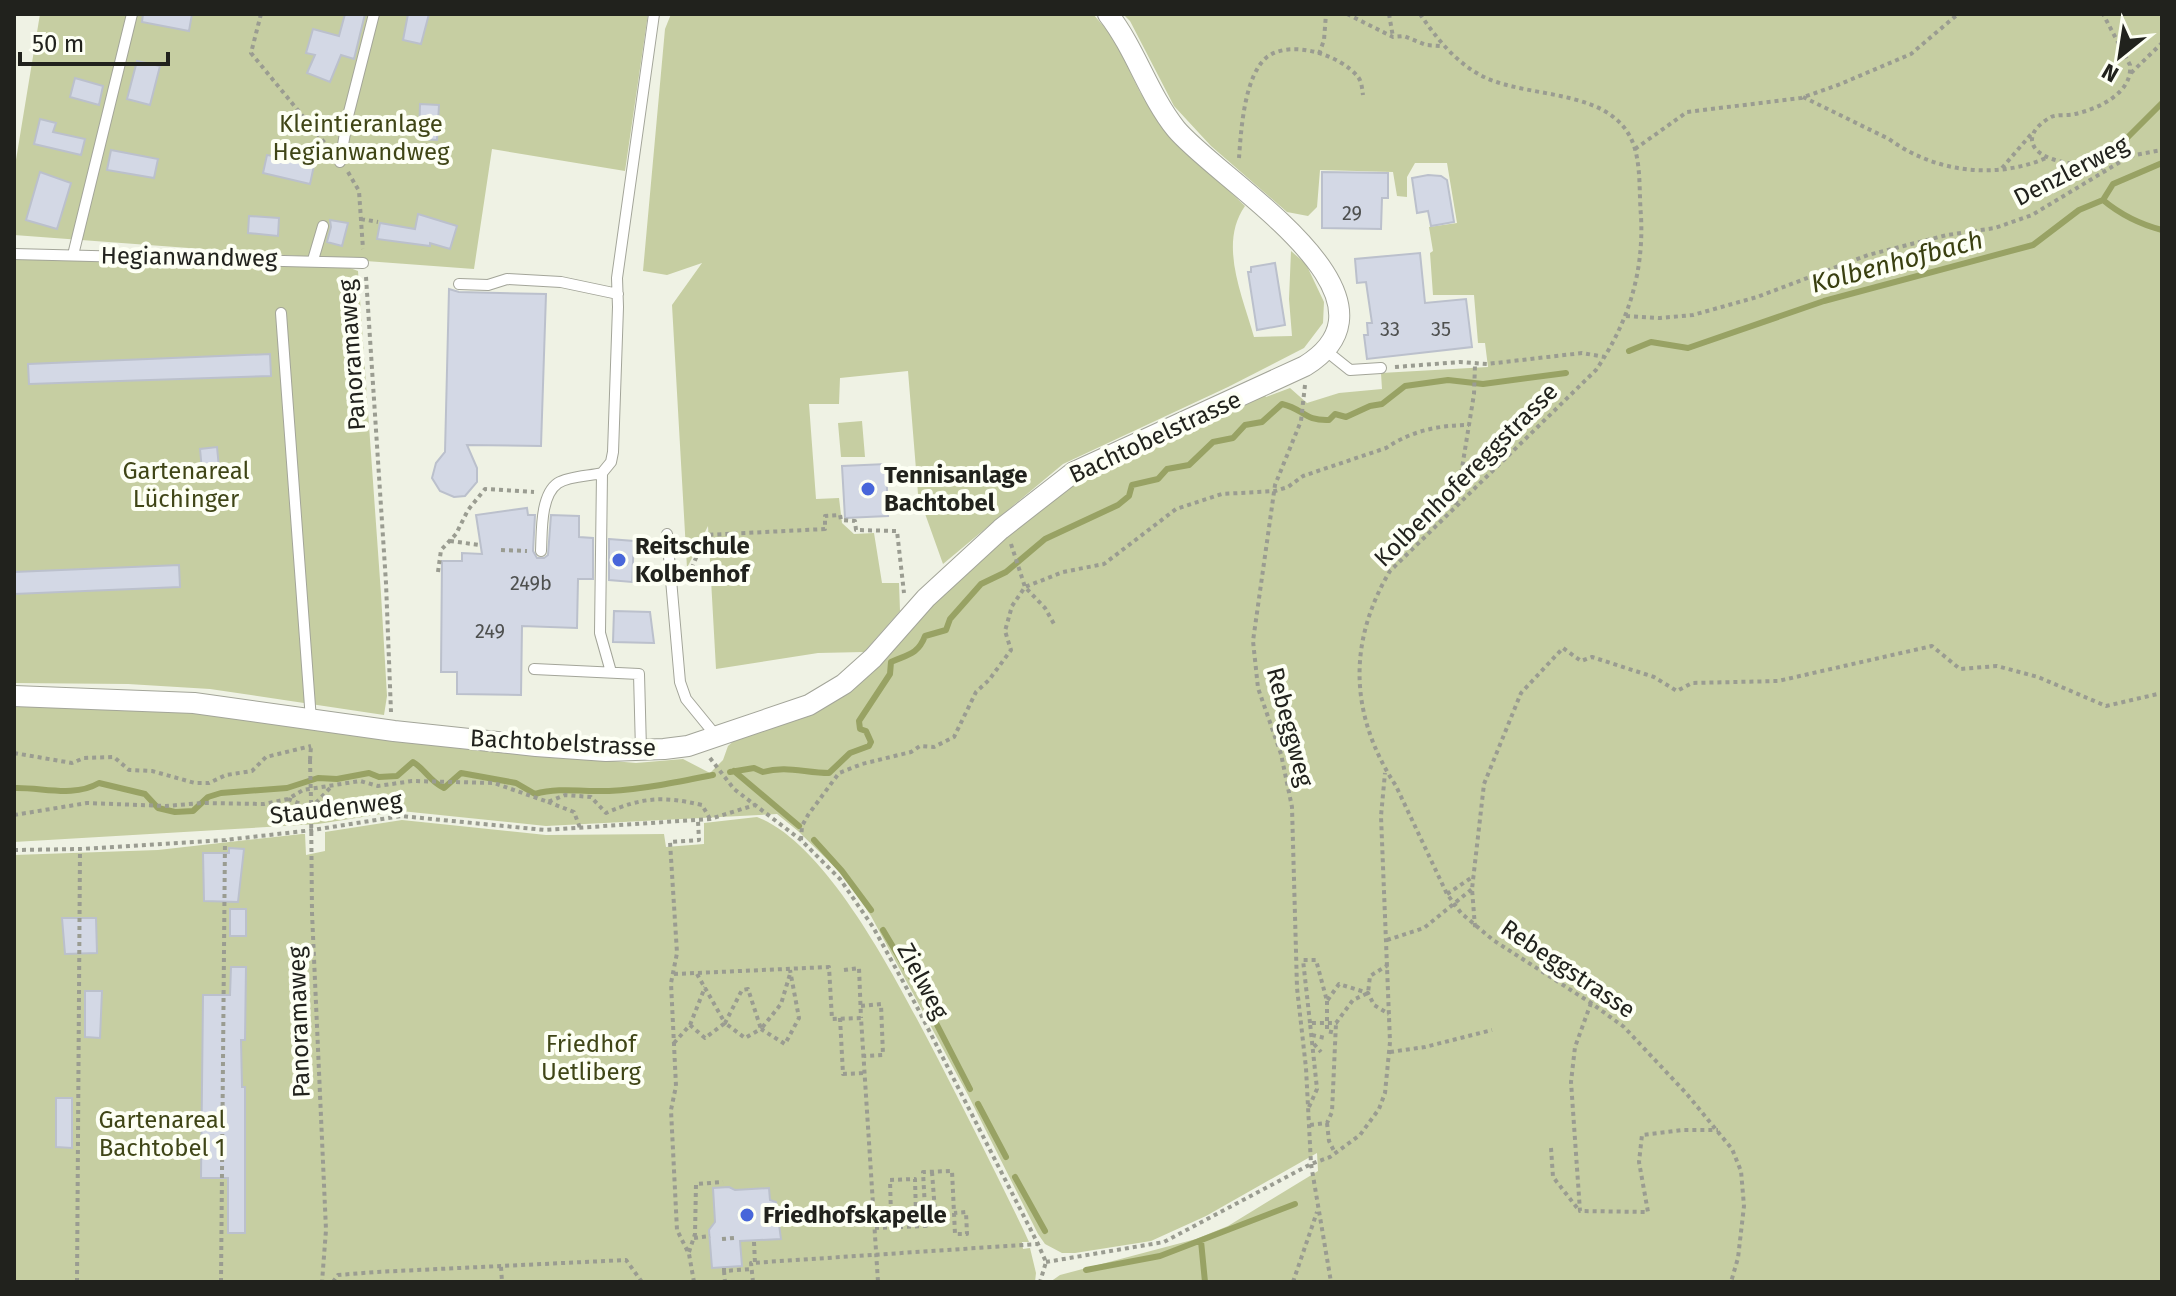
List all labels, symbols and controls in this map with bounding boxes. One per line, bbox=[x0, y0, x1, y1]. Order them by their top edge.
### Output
scale bar bbox=[20, 16, 168, 66]
north arrow bbox=[2080, 16, 2160, 96]
text: 50 m bbox=[32, 30, 84, 58]
text: N bbox=[2097, 58, 2123, 88]
park label: Kleintieranlage Hegianwandweg bbox=[273, 110, 450, 166]
street label: Denzlerweg bbox=[2009, 130, 2134, 212]
house number: 29 bbox=[1342, 201, 1362, 225]
water label: Kolbenhofbach bbox=[1808, 224, 1986, 300]
street label: Hegianwandweg bbox=[100, 241, 278, 273]
street label: Panoramaweg bbox=[333, 278, 371, 432]
house number: 33 bbox=[1380, 317, 1400, 341]
house number: 35 bbox=[1431, 317, 1451, 341]
street label: Kolbenhofereggstrasse bbox=[1368, 377, 1564, 573]
street label: Bachtobelstrasse bbox=[1065, 385, 1245, 489]
park label: Gartenareal Lüchinger bbox=[122, 457, 250, 513]
place label: Tennisanlage Bachtobel bbox=[884, 461, 1028, 517]
marker: Tennisanlage Bachtobel bbox=[859, 480, 877, 498]
place label: Reitschule Kolbenhof bbox=[635, 532, 751, 588]
marker: Reitschule Kolbenhof bbox=[610, 551, 628, 569]
house number: 249b bbox=[510, 571, 552, 595]
house number: 249 bbox=[475, 619, 505, 643]
street label: Rebeggweg bbox=[1261, 664, 1319, 790]
street label: Bachtobelstrasse bbox=[469, 724, 657, 762]
street label: Staudenweg bbox=[268, 786, 404, 830]
street label: Rebeggstrasse bbox=[1496, 914, 1640, 1024]
street label: Zielweg bbox=[891, 938, 955, 1024]
street label: Panoramaweg bbox=[282, 945, 316, 1098]
park label: Friedhof Uetliberg bbox=[541, 1030, 641, 1086]
park label: Gartenareal Bachtobel 1 bbox=[98, 1106, 226, 1162]
place label: Friedhofskapelle bbox=[763, 1201, 947, 1229]
marker: Friedhofskapelle bbox=[738, 1206, 756, 1224]

